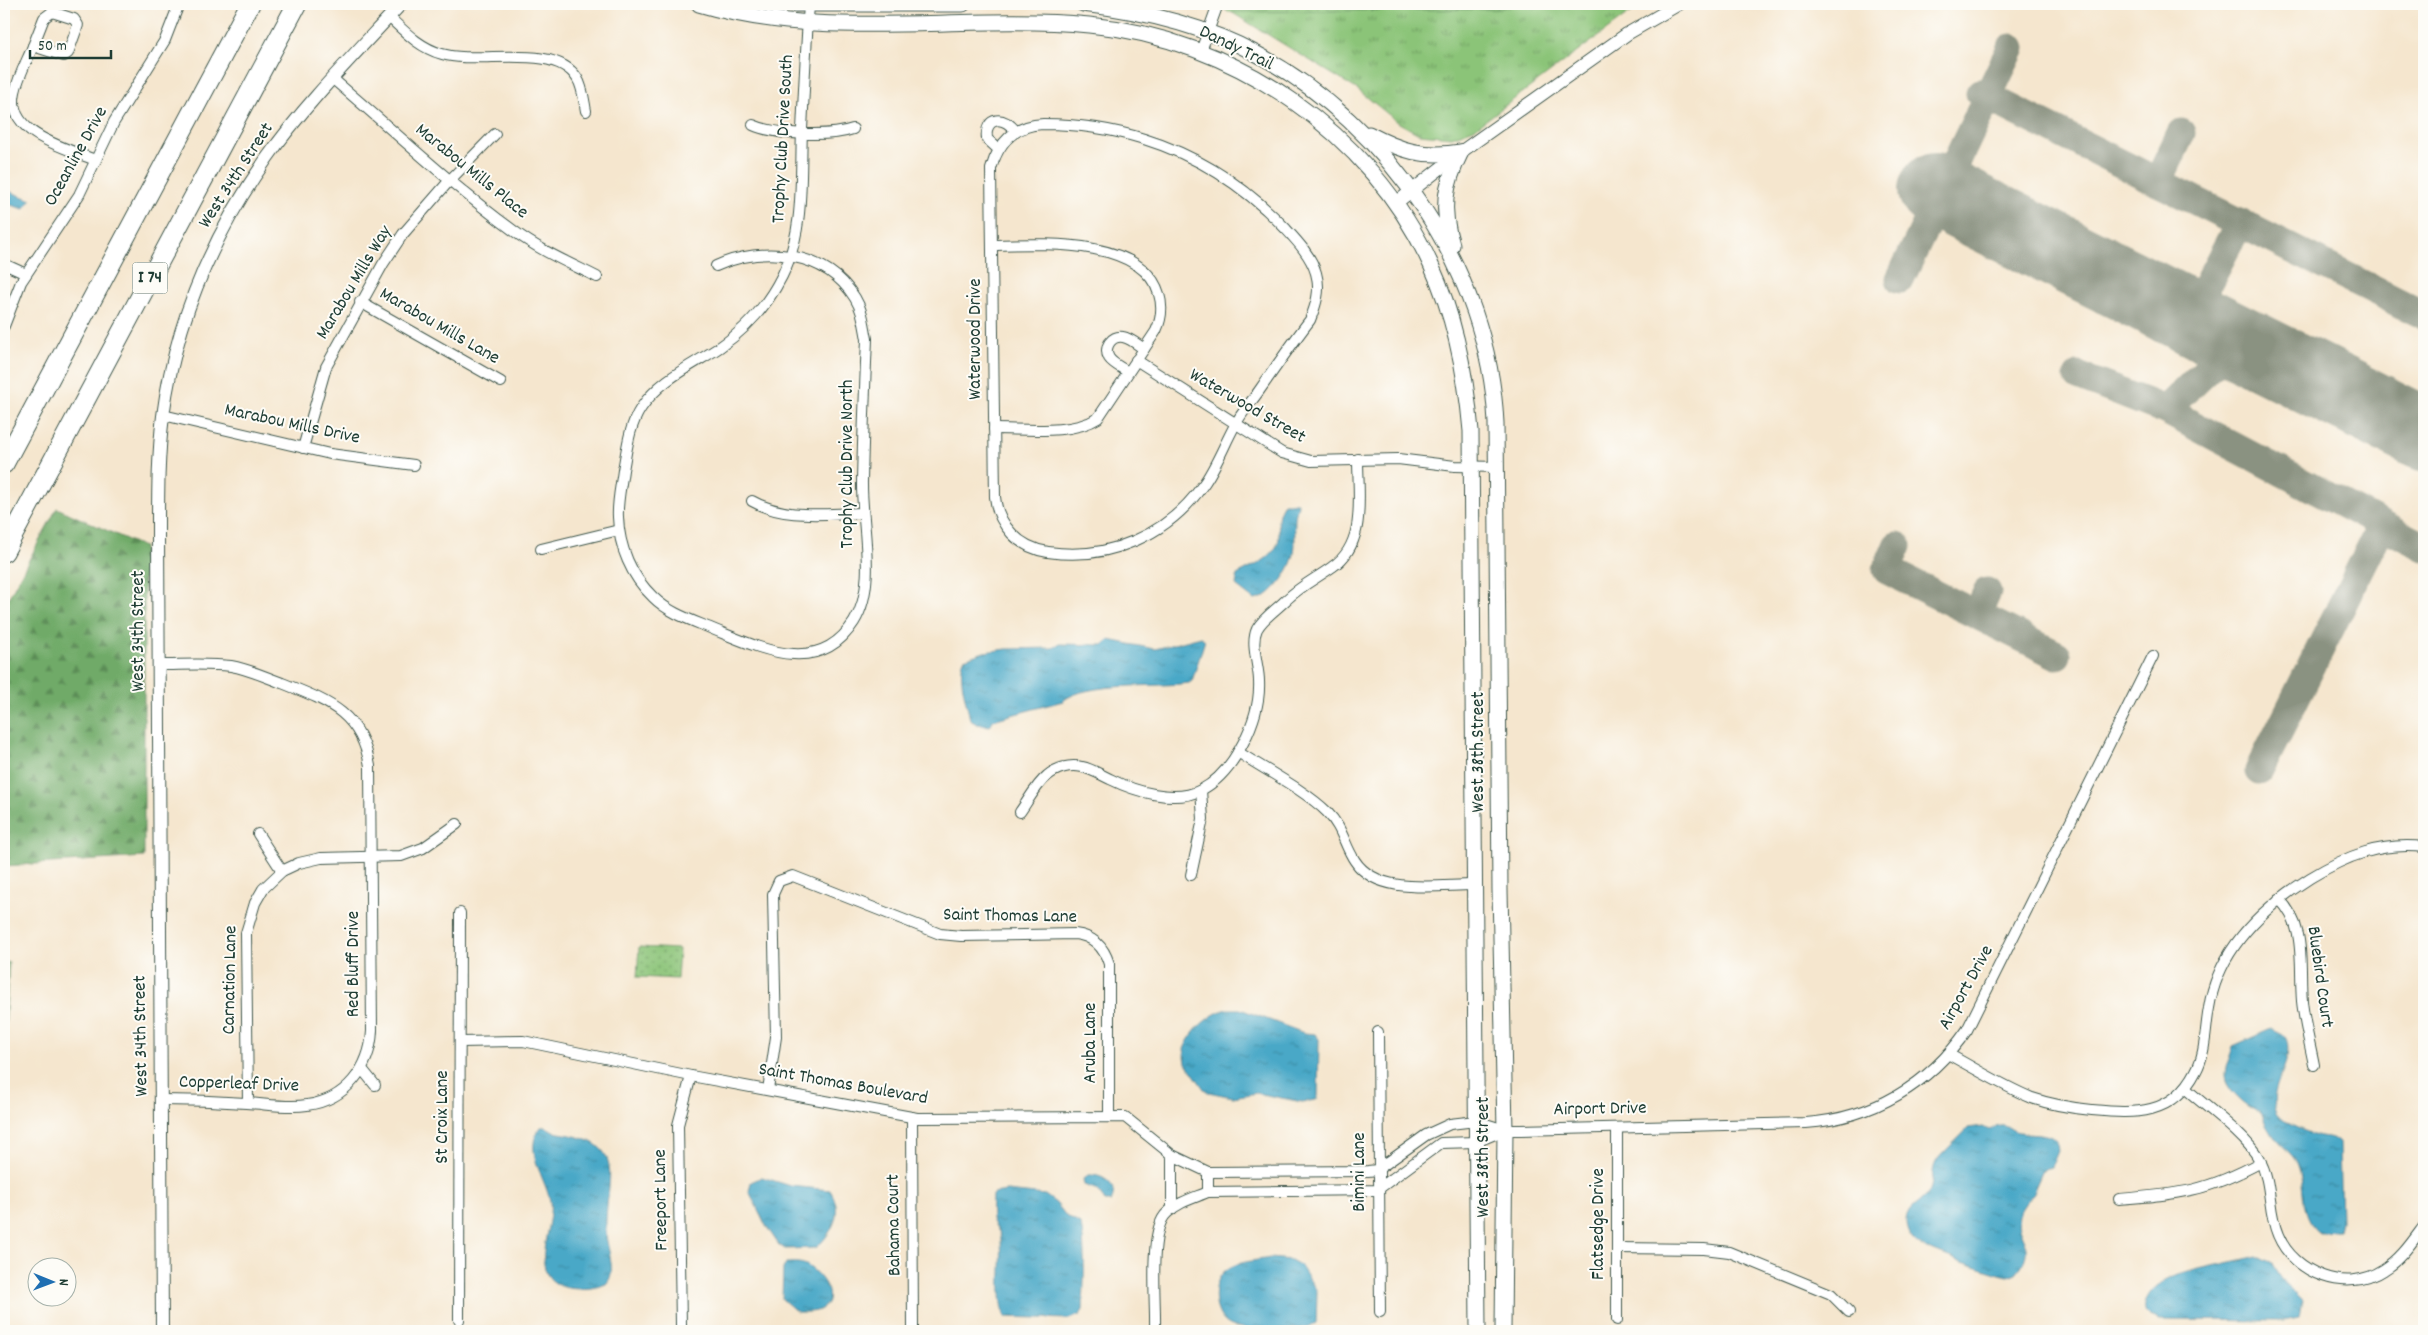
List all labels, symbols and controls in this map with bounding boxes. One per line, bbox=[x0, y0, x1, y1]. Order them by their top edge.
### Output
street label: Dandy Trail bbox=[1194, 19, 1278, 79]
scale bar bbox=[30, 28, 111, 60]
text: 50 m bbox=[38, 36, 67, 58]
street label: Trophy Club Drive South bbox=[766, 54, 802, 224]
street label: Oceanline Drive bbox=[38, 102, 116, 212]
street label: West 34th Street bbox=[193, 118, 281, 234]
street label: Marabou Mills Place bbox=[408, 118, 534, 226]
street label: Marabou Mills Way bbox=[310, 221, 400, 345]
road number: I 74 bbox=[132, 262, 168, 294]
street label: Waterwood Drive bbox=[963, 278, 990, 400]
street label: Marabou Mills Lane bbox=[374, 282, 504, 372]
street label: Waterwood Street bbox=[1184, 363, 1310, 451]
street label: Trophy Club Drive North bbox=[835, 380, 862, 548]
street label: Marabou Mills Drive bbox=[222, 397, 362, 453]
street label: West 34th Street bbox=[126, 570, 153, 692]
street label: West 38th Street bbox=[1466, 692, 1493, 812]
street label: Saint Thomas Lane bbox=[943, 902, 1077, 932]
street label: Red Bluff Drive bbox=[341, 911, 368, 1017]
street label: Carnation Lane bbox=[217, 925, 245, 1035]
street label: Bluebird Court bbox=[2299, 925, 2339, 1029]
street label: Airport Drive bbox=[1933, 941, 2001, 1035]
street label: West 34th Street bbox=[127, 975, 157, 1097]
street label: Aruba Lane bbox=[1078, 1003, 1105, 1083]
street label: Saint Thomas Boulevard bbox=[756, 1057, 930, 1113]
street label: Copperleaf Drive bbox=[178, 1069, 300, 1101]
street label: St Croix Lane bbox=[430, 1070, 457, 1164]
street label: Airport Drive bbox=[1553, 1096, 1647, 1124]
street label: West 38th Street bbox=[1471, 1097, 1498, 1217]
street label: Bimini Lane bbox=[1347, 1132, 1374, 1212]
street label: Freeport Lane bbox=[648, 1149, 676, 1251]
street label: Flatsedge Drive bbox=[1586, 1168, 1613, 1280]
street label: Bahama Court bbox=[881, 1174, 909, 1276]
north arrow bbox=[28, 1258, 78, 1308]
text: N bbox=[53, 1279, 73, 1286]

